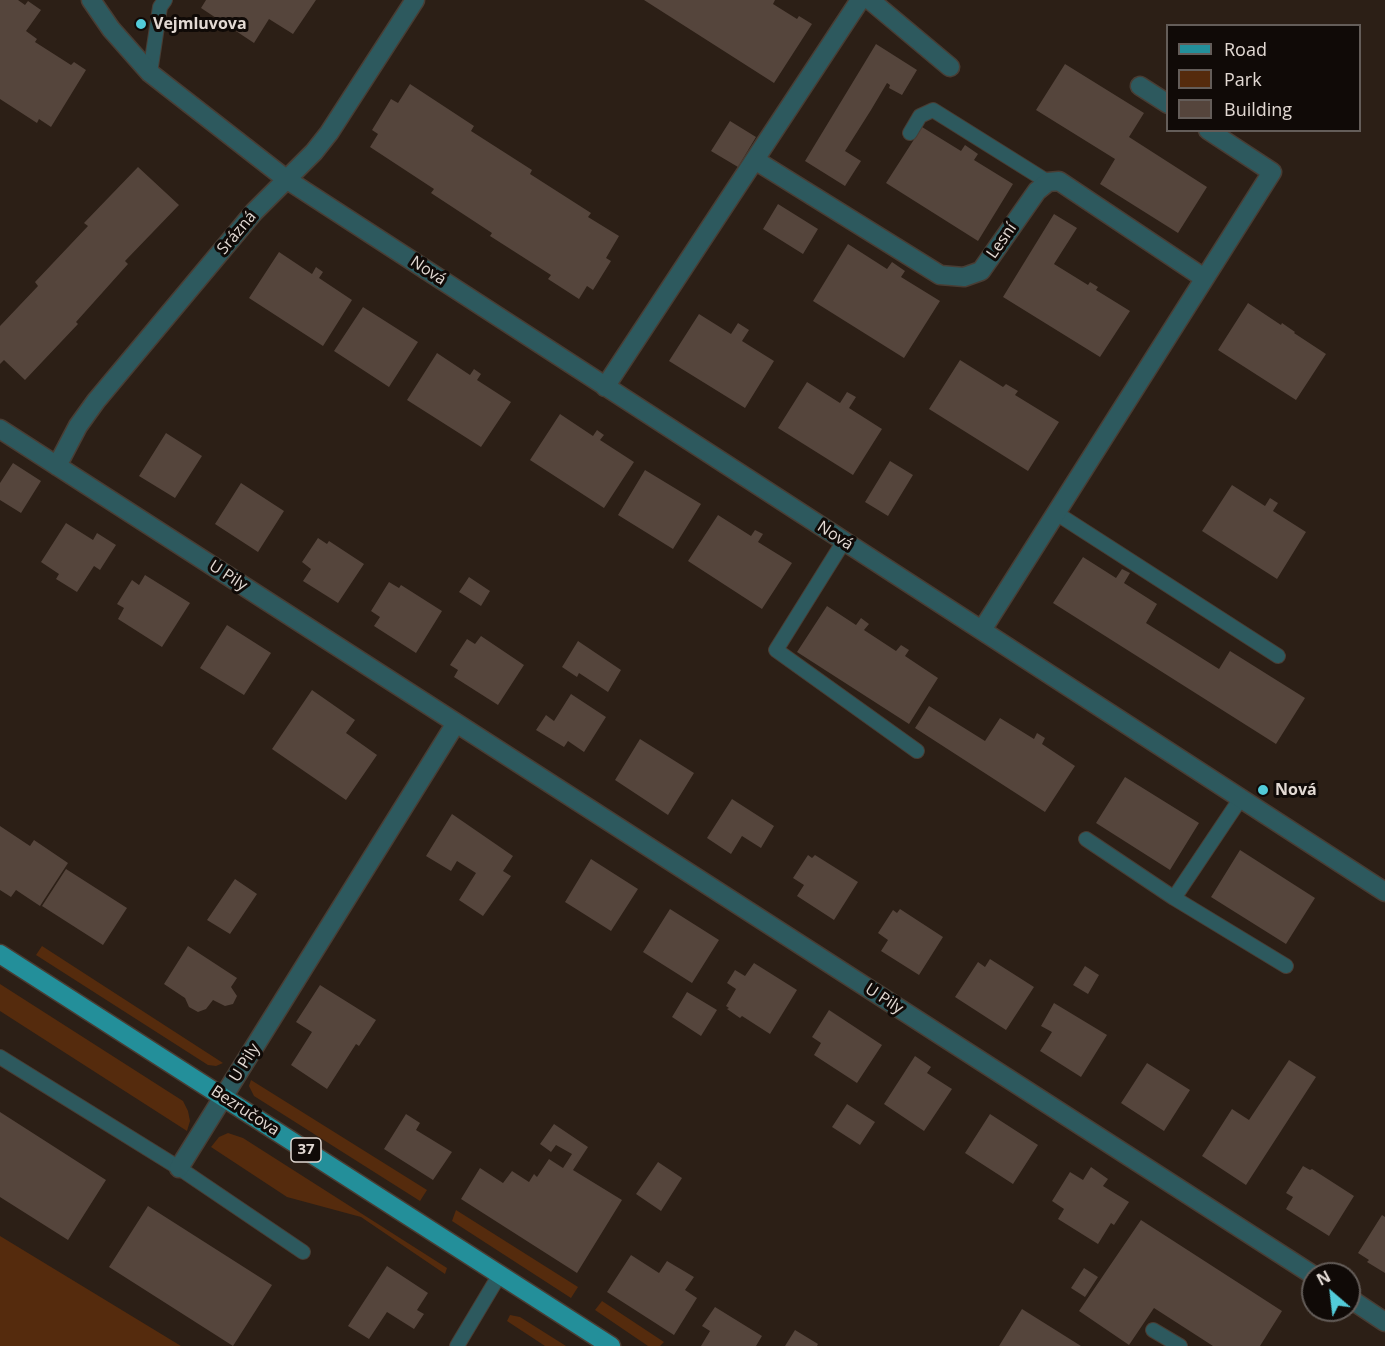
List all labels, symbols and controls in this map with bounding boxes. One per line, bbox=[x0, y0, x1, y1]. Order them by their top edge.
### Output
place label: Vejmluvova bbox=[153, 14, 247, 34]
marker: Vejmluvova bbox=[134, 17, 148, 31]
legend bbox=[1166, 24, 1361, 132]
text: Road bbox=[1224, 37, 1267, 61]
text: Park bbox=[1224, 67, 1262, 91]
text: Building bbox=[1224, 97, 1292, 121]
street label: Srázná bbox=[213, 208, 261, 258]
street label: Lesní bbox=[983, 220, 1021, 262]
street label: Nová bbox=[407, 252, 449, 290]
street label: Nová bbox=[814, 517, 856, 555]
street label: U Pily bbox=[205, 557, 251, 595]
place label: Nová bbox=[1275, 780, 1317, 800]
marker: Nová bbox=[1256, 783, 1270, 797]
street label: U Pily bbox=[861, 980, 907, 1018]
street label: U Pily bbox=[226, 1040, 264, 1086]
street label: Bezručova bbox=[207, 1082, 283, 1140]
road number: 37 bbox=[291, 1138, 321, 1162]
north arrow bbox=[1301, 1262, 1361, 1322]
text: N bbox=[1313, 1265, 1334, 1291]

